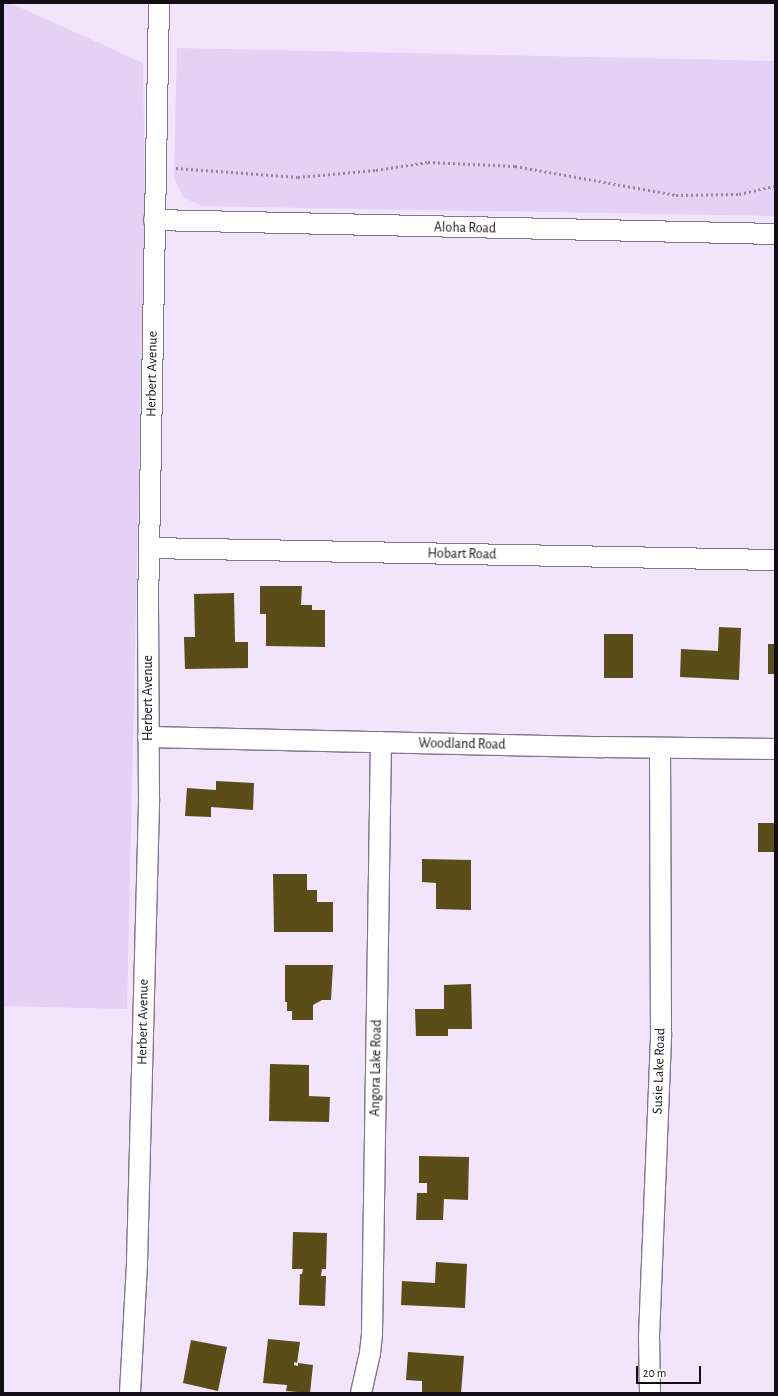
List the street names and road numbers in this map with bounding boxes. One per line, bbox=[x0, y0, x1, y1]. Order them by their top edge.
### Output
street label: Aloha Road bbox=[434, 219, 496, 237]
street label: Herbert Avenue bbox=[143, 331, 161, 417]
street label: Hobart Road bbox=[427, 545, 497, 563]
street label: Herbert Avenue bbox=[140, 655, 156, 741]
street label: Woodland Road bbox=[418, 735, 506, 753]
street label: Herbert Avenue bbox=[134, 979, 152, 1065]
street label: Angora Lake Road bbox=[367, 1019, 385, 1117]
street label: Susie Lake Road bbox=[649, 1028, 669, 1114]

